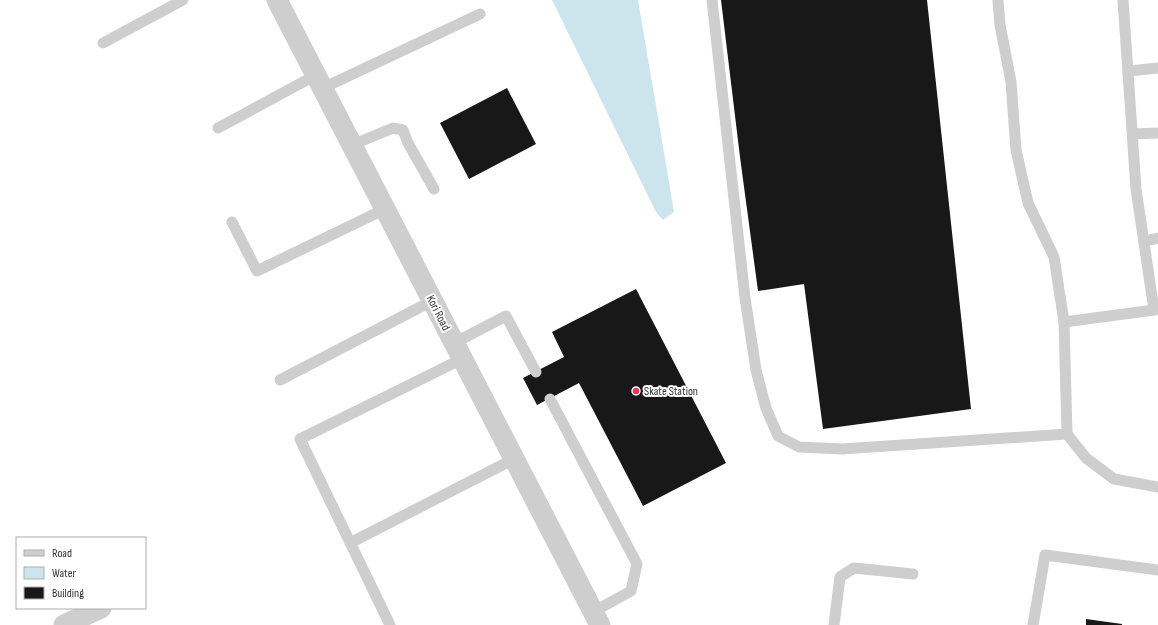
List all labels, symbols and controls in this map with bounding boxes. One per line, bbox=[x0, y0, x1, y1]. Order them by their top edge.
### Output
street label: Kori Road bbox=[423, 293, 453, 333]
place label: Skate Station bbox=[644, 384, 698, 399]
marker: Skate Station bbox=[631, 386, 641, 396]
legend bbox=[16, 537, 146, 609]
text: Road bbox=[52, 546, 72, 561]
text: Water bbox=[52, 566, 76, 581]
text: Building bbox=[52, 586, 84, 601]

